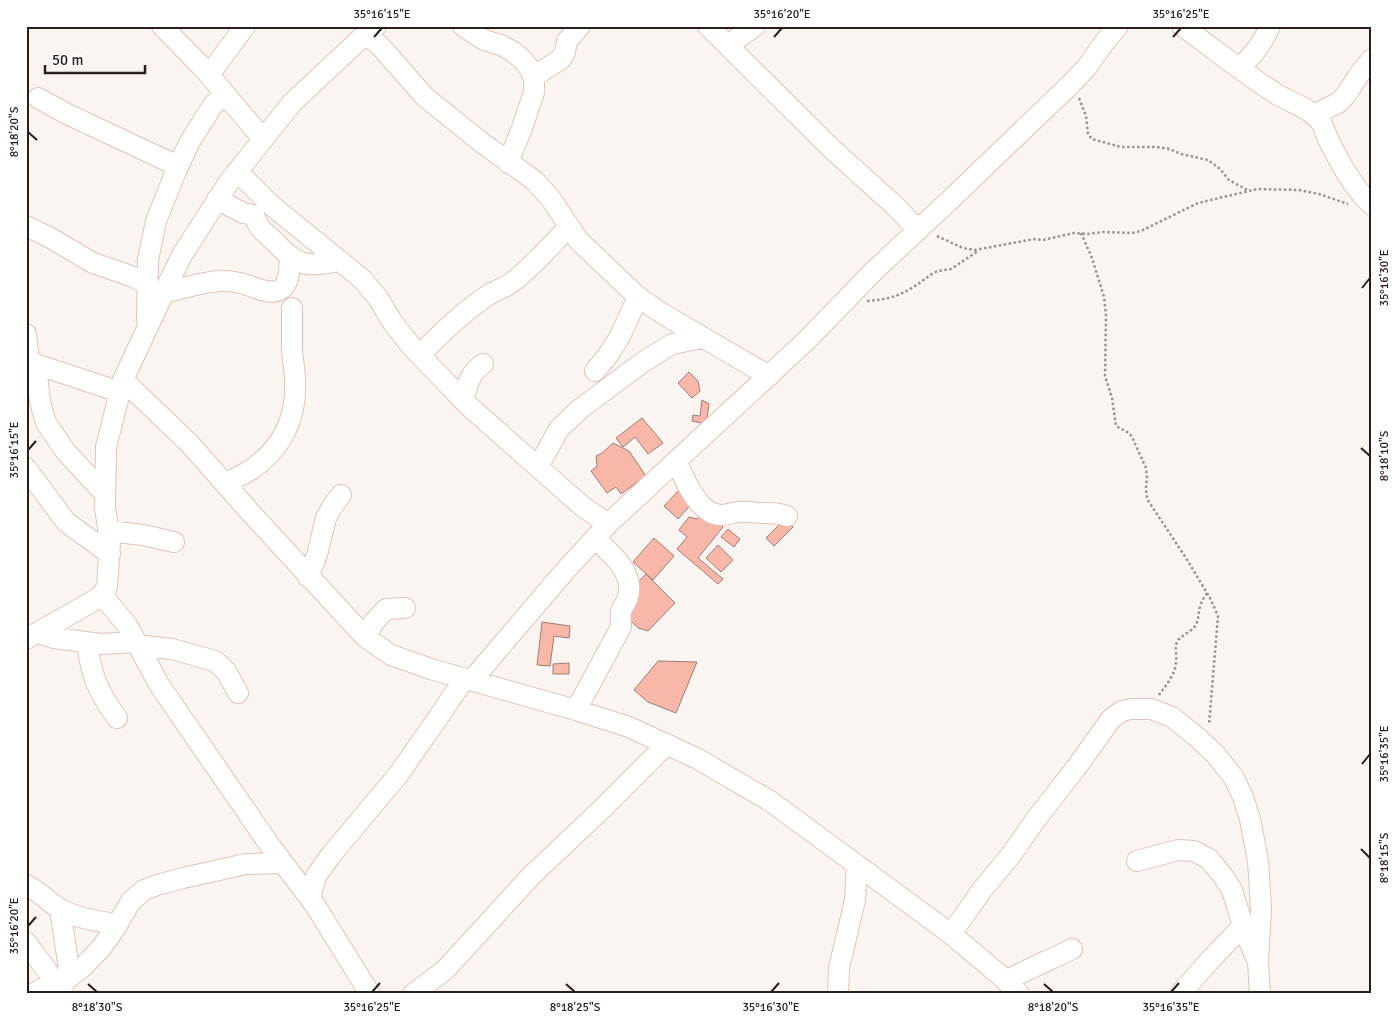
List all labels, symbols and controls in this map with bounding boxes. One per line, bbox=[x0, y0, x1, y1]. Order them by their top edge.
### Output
text: 35°16'15"E bbox=[353, 7, 411, 22]
text: 35°16'20"E bbox=[753, 7, 811, 22]
text: 35°16'25"E bbox=[1152, 7, 1210, 22]
scale bar bbox=[45, 42, 145, 74]
text: 50 m bbox=[52, 51, 83, 69]
text: 8°18'20"S bbox=[7, 106, 22, 157]
text: 35°16'30"E bbox=[1377, 249, 1392, 307]
text: 35°16'15"E bbox=[7, 421, 22, 479]
text: 8°18'10"S bbox=[1377, 430, 1392, 481]
text: 35°16'35"E bbox=[1377, 725, 1392, 783]
text: 8°18'15"S bbox=[1377, 832, 1392, 883]
text: 35°16'20"E bbox=[7, 897, 22, 955]
text: 8°18'30"S bbox=[72, 1000, 123, 1015]
text: 35°16'25"E bbox=[343, 1000, 401, 1015]
text: 8°18'25"S bbox=[550, 1000, 601, 1015]
text: 35°16'30"E bbox=[742, 1000, 800, 1015]
text: 8°18'20"S bbox=[1028, 1000, 1079, 1015]
text: 35°16'35"E bbox=[1142, 1000, 1200, 1015]

